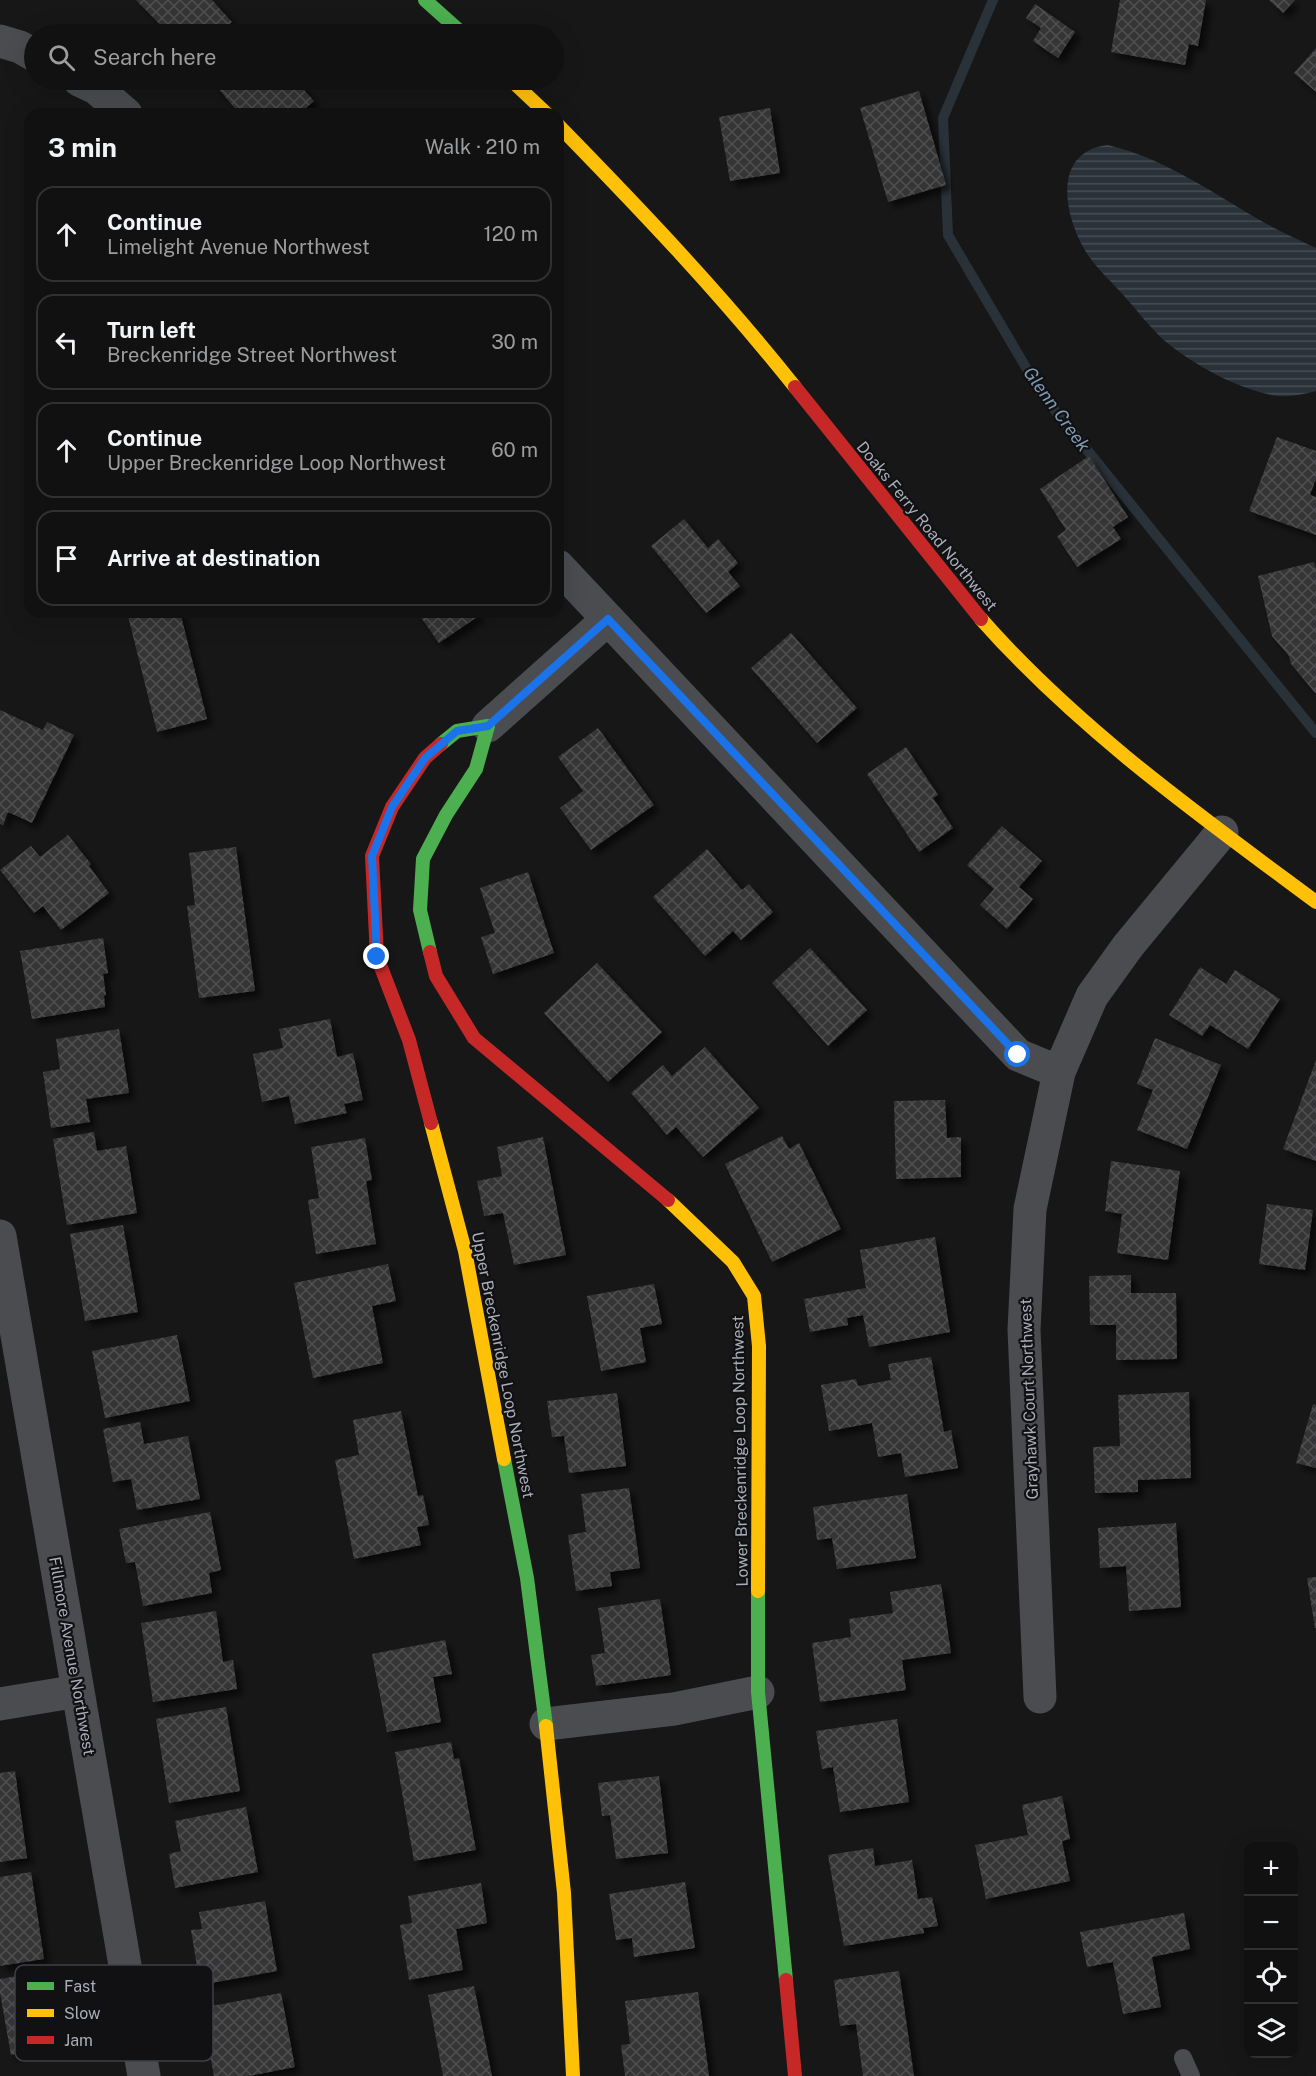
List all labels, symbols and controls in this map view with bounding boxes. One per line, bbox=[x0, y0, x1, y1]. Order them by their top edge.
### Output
search box bbox=[24, 24, 564, 90]
icon: search bbox=[45, 41, 78, 74]
text: Search here bbox=[93, 44, 217, 70]
text: 3 min bbox=[48, 132, 117, 163]
text: Walk · 210 m bbox=[425, 135, 540, 159]
text: Continue bbox=[107, 209, 202, 235]
icon: ahead bbox=[50, 218, 83, 251]
text: 120 m bbox=[484, 222, 538, 246]
text: Limelight Avenue Northwest bbox=[107, 235, 370, 259]
text: Turn left bbox=[107, 317, 196, 343]
icon: left bbox=[50, 326, 83, 359]
text: 30 m bbox=[491, 330, 538, 354]
text: Breckenridge Street Northwest bbox=[107, 343, 397, 367]
water label: Glenn Creek bbox=[1019, 362, 1095, 456]
text: Continue bbox=[107, 425, 202, 451]
icon: ahead bbox=[50, 434, 83, 467]
street label: Doaks Ferry Road Northwest bbox=[853, 437, 1001, 615]
text: 60 m bbox=[491, 438, 538, 462]
text: Upper Breckenridge Loop Northwest bbox=[107, 451, 446, 475]
icon: arrive bbox=[50, 542, 83, 575]
text: Arrive at destination bbox=[107, 545, 320, 571]
route end bbox=[363, 943, 389, 969]
route start bbox=[1004, 1041, 1030, 1067]
street label: Upper Breckenridge Loop Northwest bbox=[468, 1230, 538, 1500]
street label: Grayhawk Court Northwest bbox=[1016, 1298, 1042, 1500]
street label: Lower Breckenridge Loop Northwest bbox=[728, 1315, 752, 1587]
street label: Fillmore Avenue Northwest bbox=[45, 1555, 99, 1757]
map controls bbox=[1244, 1842, 1298, 2058]
button: + bbox=[1244, 1842, 1298, 1896]
button: − bbox=[1244, 1896, 1298, 1950]
button: locate bbox=[1244, 1950, 1298, 2004]
legend bbox=[15, 1965, 213, 2061]
text: Fast bbox=[64, 1977, 96, 1996]
text: Slow bbox=[64, 2004, 101, 2023]
button: layers bbox=[1244, 2004, 1298, 2058]
text: Jam bbox=[64, 2031, 93, 2050]

